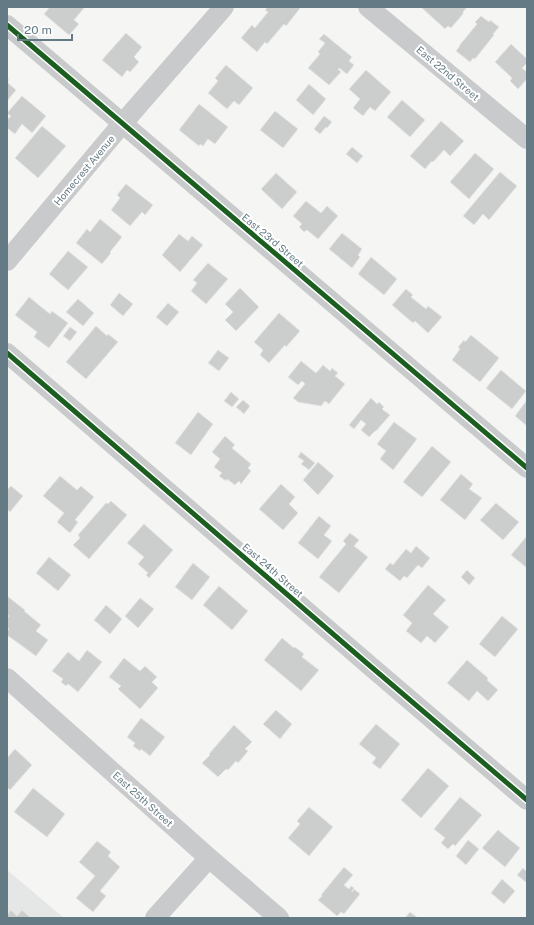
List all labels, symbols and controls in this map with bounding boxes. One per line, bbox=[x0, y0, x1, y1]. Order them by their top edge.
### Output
scale bar bbox=[18, 16, 72, 42]
text: 20 m bbox=[24, 23, 52, 37]
street label: East 22nd Street bbox=[414, 43, 482, 103]
street label: Homecrest Avenue bbox=[51, 132, 117, 208]
street label: East 23rd Street bbox=[240, 211, 306, 269]
street label: East 24th Street bbox=[240, 540, 306, 600]
street label: East 25th Street bbox=[111, 769, 176, 829]

